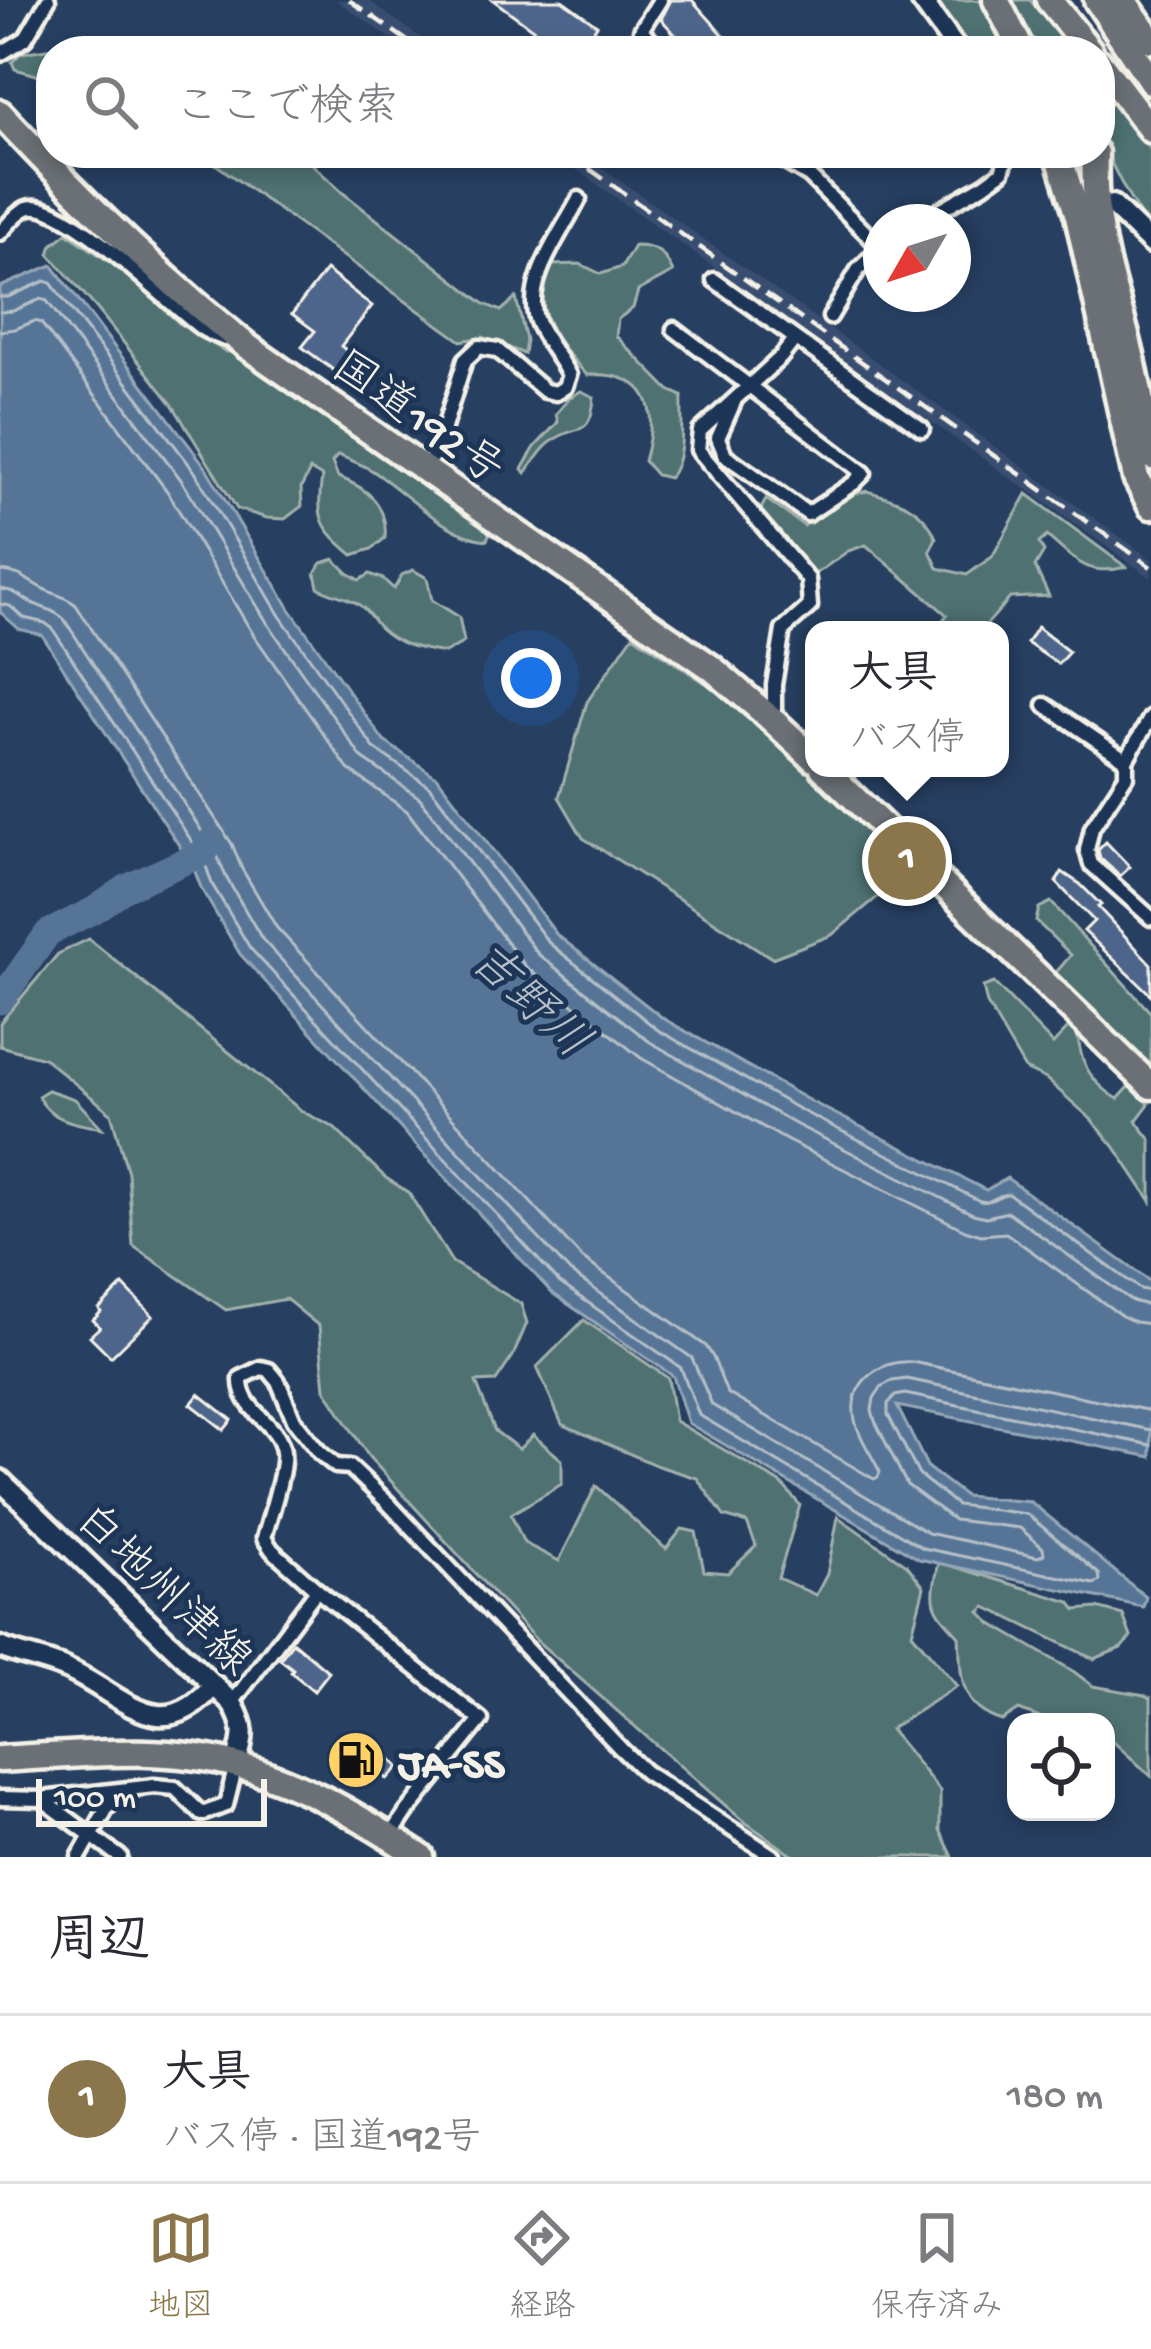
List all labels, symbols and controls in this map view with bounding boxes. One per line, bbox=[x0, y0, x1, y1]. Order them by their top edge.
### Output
search box bbox=[36, 36, 1115, 168]
icon: search bbox=[78, 69, 144, 135]
text: ここで検索 bbox=[174, 84, 399, 137]
north arrow bbox=[863, 204, 971, 312]
street label: 国道192号 bbox=[319, 342, 512, 500]
popup bbox=[805, 621, 1009, 777]
your location bbox=[501, 648, 561, 708]
text: 大具 bbox=[848, 651, 939, 704]
text: バス停 bbox=[848, 719, 966, 765]
pin: 1 bbox=[868, 816, 946, 906]
water label: 吉野川 bbox=[454, 933, 600, 1074]
street label: 白地州津線 bbox=[61, 1494, 262, 1690]
map controls bbox=[1007, 1713, 1115, 1821]
button: locate bbox=[1007, 1713, 1115, 1821]
fuel station icon: JA-SS bbox=[325, 1729, 387, 1791]
place label: JA-SS bbox=[397, 1741, 505, 1794]
scale bar bbox=[36, 1773, 267, 1826]
text: 100 m bbox=[54, 1781, 136, 1819]
text: 周辺 bbox=[48, 1915, 150, 1975]
text: 大具 bbox=[162, 2050, 252, 2103]
text: 1 bbox=[79, 2076, 95, 2122]
text: 180 m bbox=[1007, 2076, 1103, 2122]
text: バス停 · 国道192号 bbox=[162, 2118, 481, 2164]
tab: 地図 bbox=[148, 2205, 214, 2328]
tab: 経路 bbox=[509, 2205, 575, 2328]
tab: 保存済み bbox=[871, 2205, 1003, 2328]

